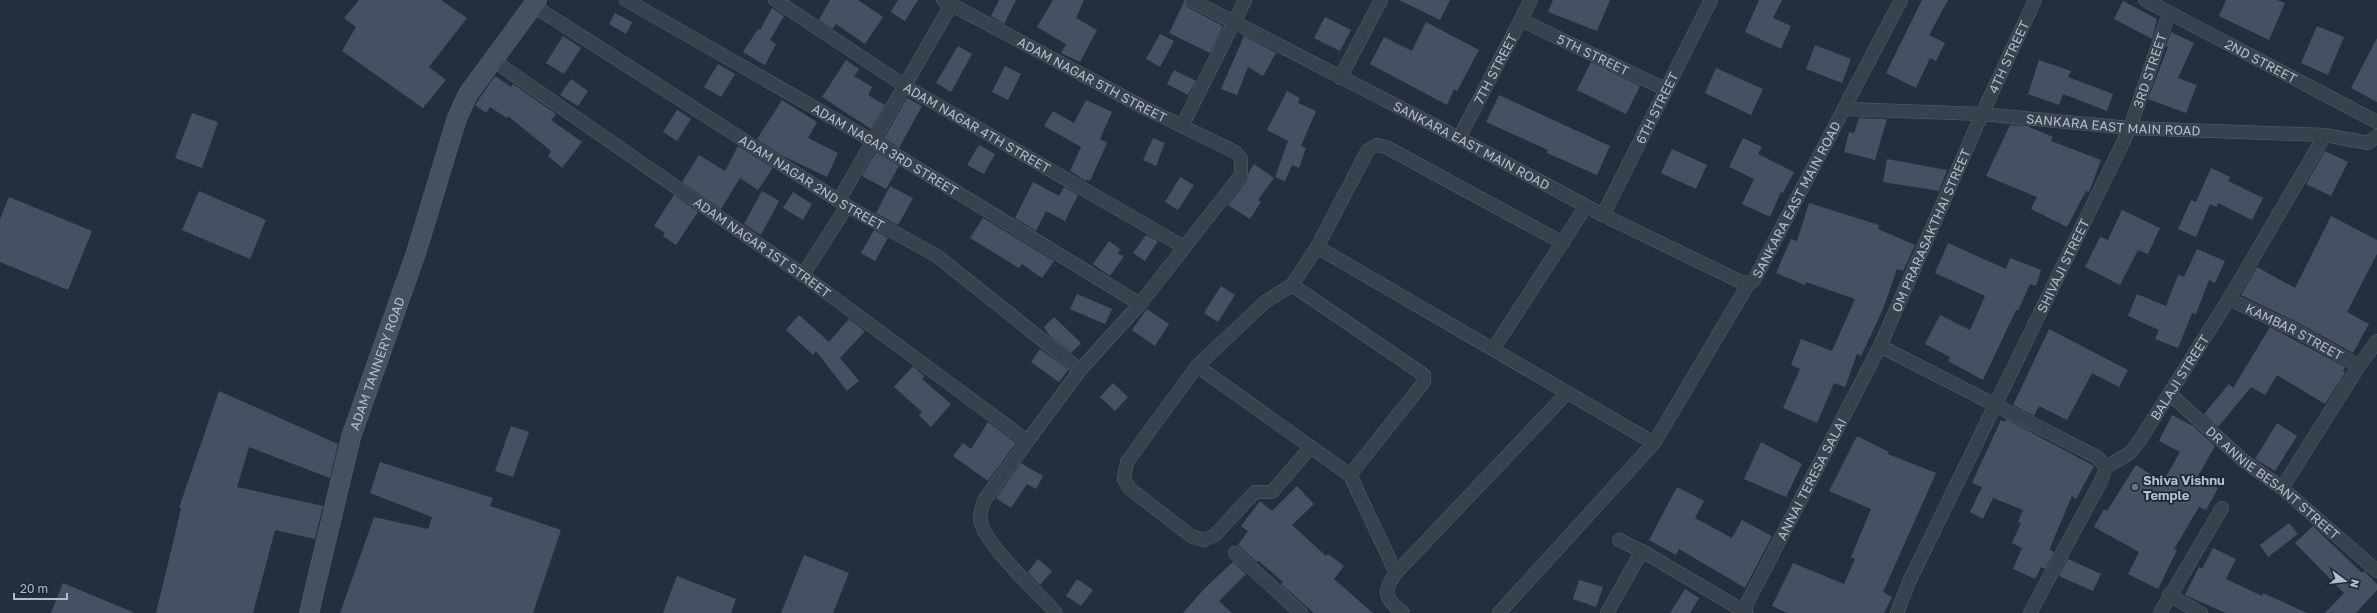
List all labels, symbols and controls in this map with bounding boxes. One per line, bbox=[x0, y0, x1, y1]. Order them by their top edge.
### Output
street label: 4TH STREET bbox=[1985, 18, 2032, 96]
street label: 7TH STREET bbox=[1470, 31, 1520, 107]
street label: 5TH STREET bbox=[1555, 31, 1632, 79]
street label: 3RD STREET bbox=[2129, 31, 2170, 110]
street label: ADAM NAGAR 5TH STREET bbox=[1015, 33, 1169, 125]
street label: 2ND STREET bbox=[2222, 36, 2300, 86]
street label: 6TH STREET bbox=[1632, 69, 1682, 146]
street label: ADAM NAGAR 4TH STREET bbox=[901, 79, 1053, 176]
street label: SANKARA EAST MAIN ROAD bbox=[1391, 98, 1553, 193]
street label: ADAM NAGAR 3RD STREET bbox=[809, 100, 961, 199]
street label: SANKARA EAST MAIN ROAD bbox=[2026, 110, 2201, 139]
street label: SANKARA EAST MAIN ROAD bbox=[1749, 118, 1844, 281]
street label: ADAM NAGAR 2ND STREET bbox=[736, 131, 887, 233]
street label: OM PRARASAKTHAI STREET bbox=[1888, 146, 1974, 314]
street label: ADAM NAGAR 1ST STREET bbox=[691, 194, 834, 301]
street label: SHIVAJI STREET bbox=[2033, 216, 2093, 315]
street label: ADAM TANNERY ROAD bbox=[346, 295, 408, 432]
street label: KAMBAR STREET bbox=[2243, 300, 2346, 363]
street label: BALAJI STREET bbox=[2147, 332, 2212, 423]
street label: ANNAI TERESA SALAI bbox=[1773, 415, 1849, 543]
street label: DR ANNIE BESANT STREET bbox=[2203, 423, 2343, 543]
place label: Shiva Vishnu Temple bbox=[2143, 472, 2225, 503]
marker: Shiva Vishnu Temple bbox=[2130, 482, 2140, 492]
north arrow bbox=[2325, 561, 2365, 601]
scale bar bbox=[14, 575, 67, 601]
text: N bbox=[2348, 578, 2363, 589]
text: 20 m bbox=[20, 581, 48, 596]

